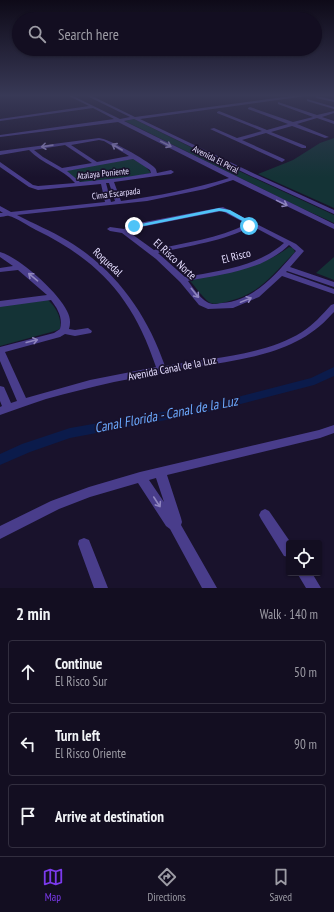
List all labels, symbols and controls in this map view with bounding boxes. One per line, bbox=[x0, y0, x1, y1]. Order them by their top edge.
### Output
search box bbox=[12, 12, 322, 56]
icon: search bbox=[26, 23, 48, 45]
text: Search here bbox=[58, 25, 119, 44]
one-way arrow bbox=[160, 141, 172, 148]
one-way arrow bbox=[41, 142, 54, 150]
one-way arrow bbox=[111, 143, 123, 151]
street label: Avenida El Peral bbox=[191, 143, 242, 176]
street label: Atalaya Poniente bbox=[76, 165, 130, 181]
street label: Cima Escarpada bbox=[91, 185, 141, 201]
one-way arrow bbox=[276, 200, 288, 207]
route end bbox=[125, 217, 143, 235]
route start bbox=[240, 217, 258, 235]
street label: El Risco Norte bbox=[151, 236, 200, 283]
street label: Roquedal bbox=[90, 245, 126, 279]
street label: El Risco bbox=[220, 246, 252, 266]
one-way arrow bbox=[28, 272, 39, 281]
one-way arrow bbox=[190, 288, 199, 299]
one-way arrow bbox=[239, 296, 251, 304]
one-way arrow bbox=[25, 337, 38, 344]
street label: Avenida Canal de la Luz bbox=[127, 353, 217, 383]
water label: Canal Florida - Canal de la Luz bbox=[93, 391, 241, 437]
one-way arrow bbox=[153, 496, 161, 508]
map controls bbox=[286, 540, 322, 576]
button: locate bbox=[286, 540, 322, 576]
text: 2 min bbox=[16, 603, 50, 625]
text: Walk · 140 m bbox=[260, 606, 318, 623]
text: Continue bbox=[55, 654, 102, 673]
icon: ahead bbox=[17, 661, 39, 683]
text: 50 m bbox=[294, 664, 317, 681]
text: El Risco Sur bbox=[55, 673, 107, 690]
text: Turn left bbox=[55, 726, 100, 745]
icon: left bbox=[17, 733, 39, 755]
text: 90 m bbox=[294, 736, 317, 753]
text: El Risco Oriente bbox=[55, 745, 126, 762]
icon: arrive bbox=[17, 805, 39, 827]
text: Arrive at destination bbox=[55, 807, 164, 826]
tab: Map bbox=[42, 866, 64, 904]
tab: Directions bbox=[148, 866, 186, 904]
tab: Saved bbox=[269, 866, 292, 904]

